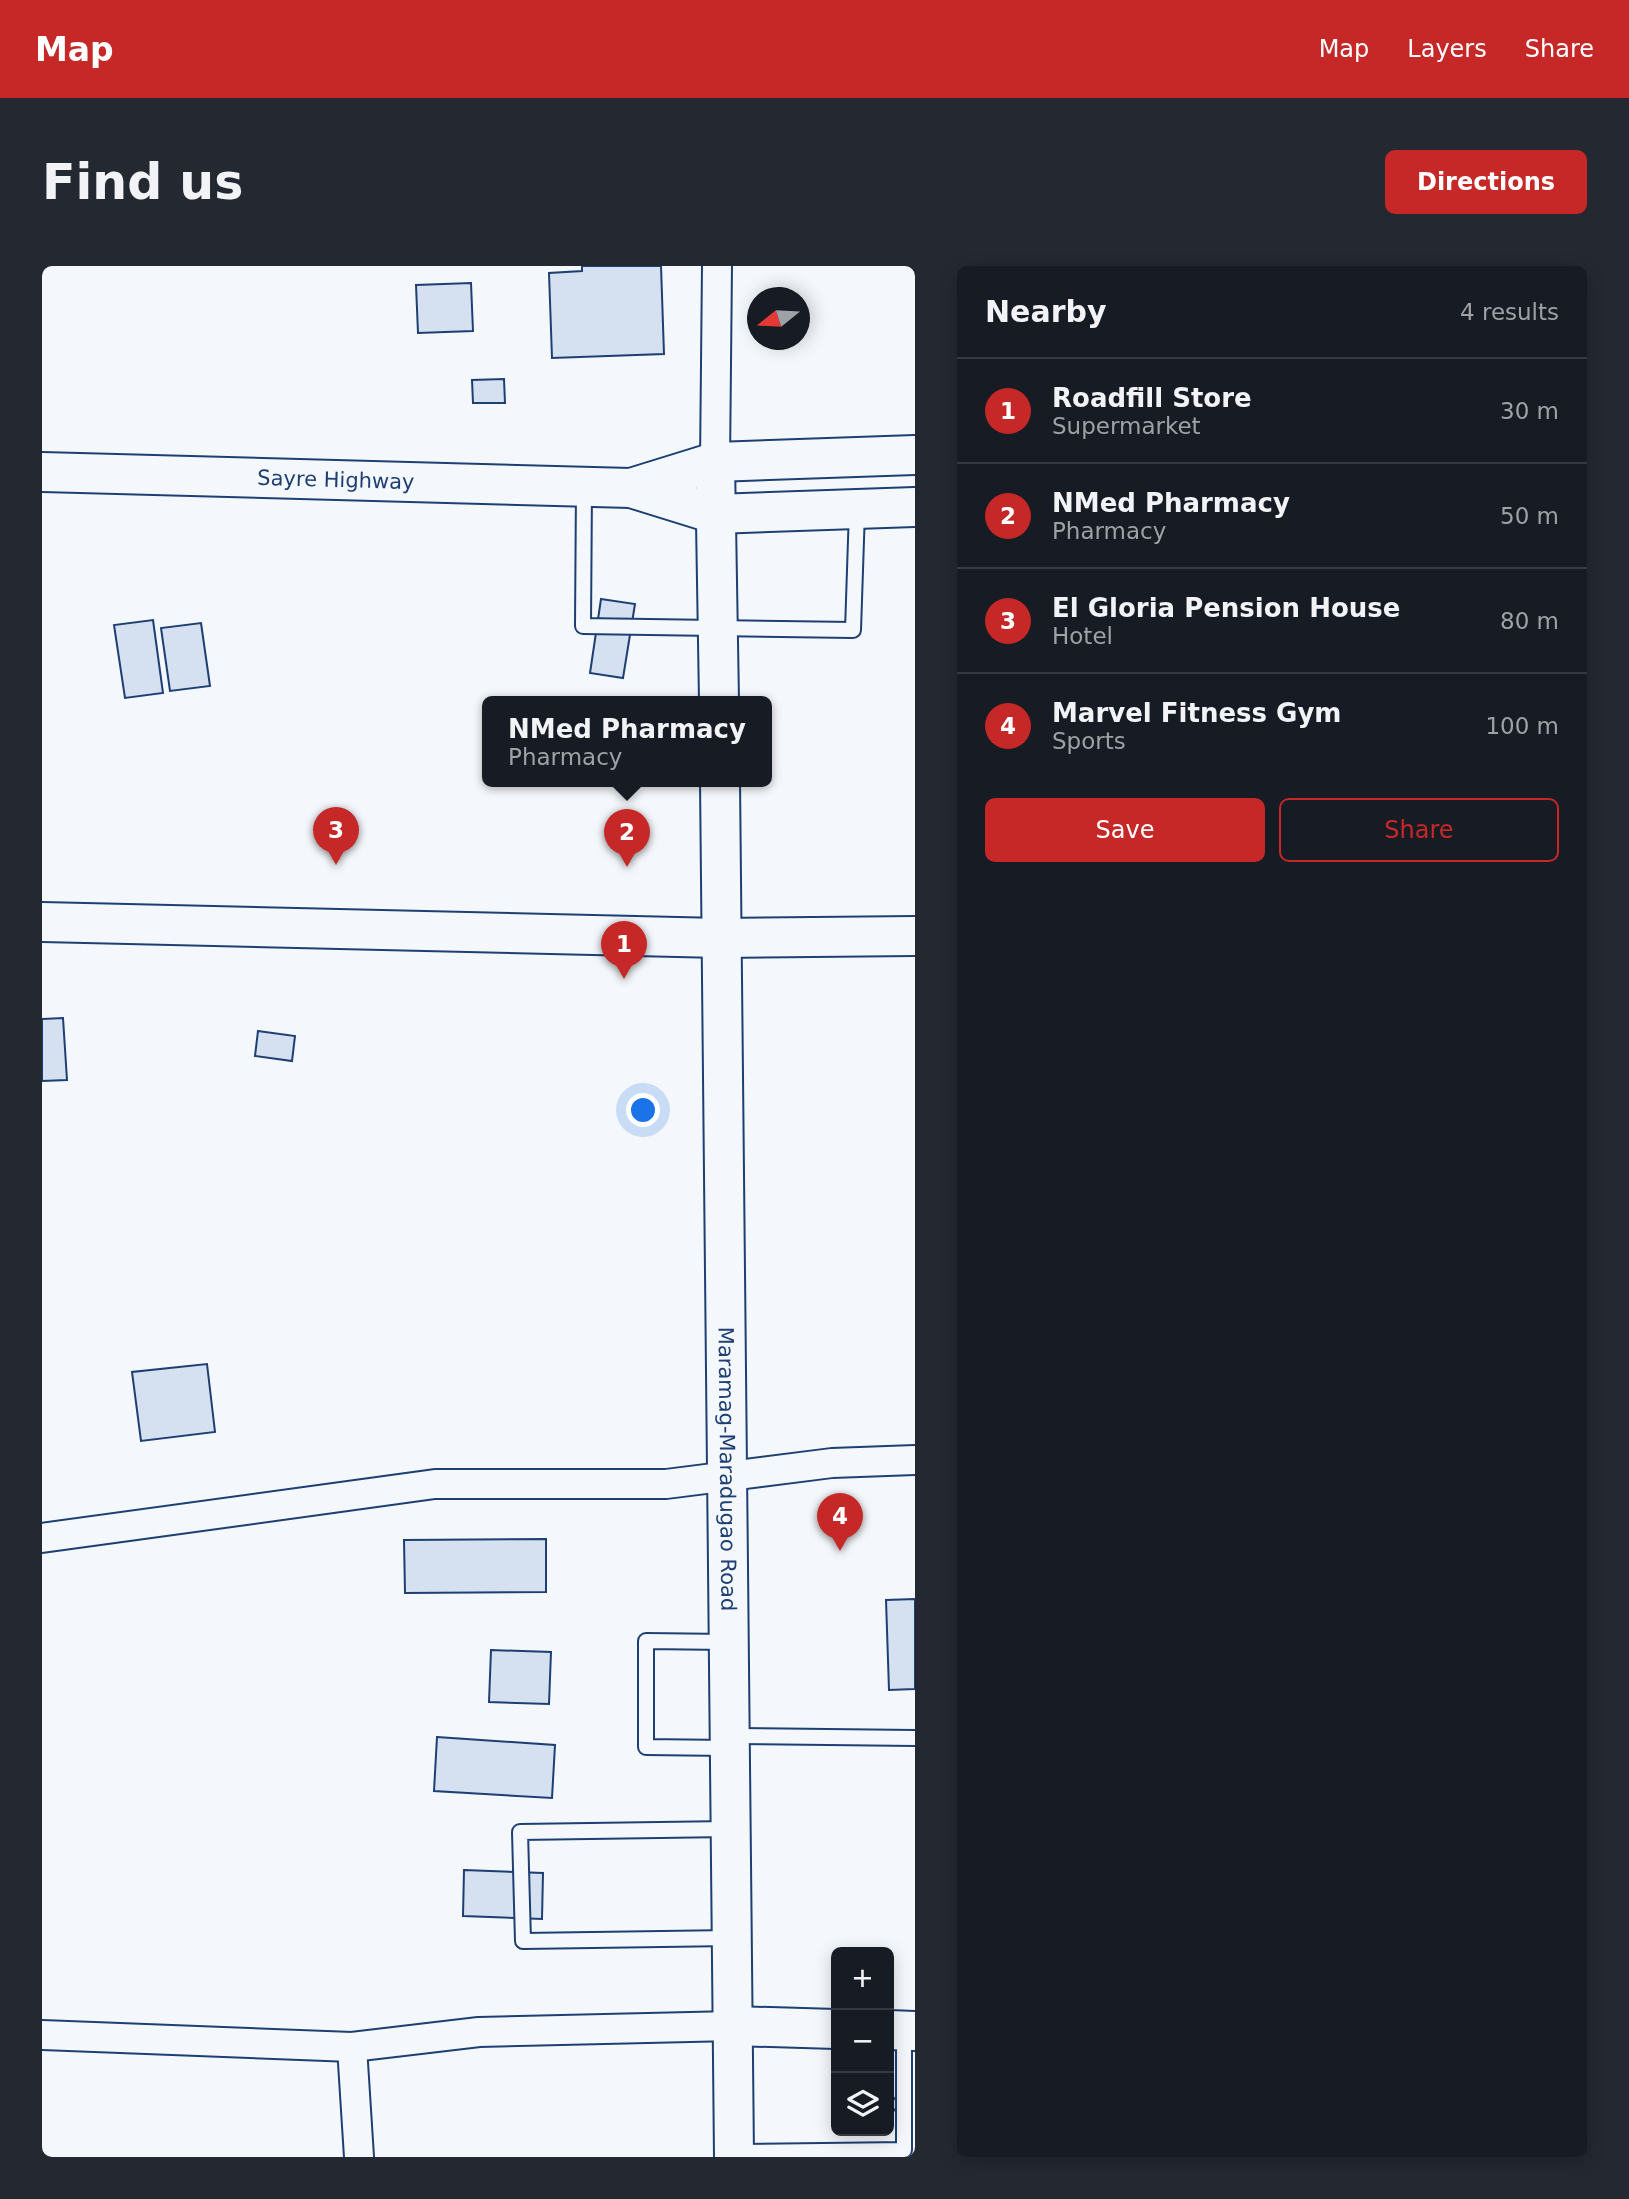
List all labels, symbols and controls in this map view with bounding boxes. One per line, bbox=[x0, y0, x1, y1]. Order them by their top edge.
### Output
text: Map bbox=[35, 30, 114, 69]
text: Map bbox=[1319, 35, 1369, 63]
text: Layers bbox=[1407, 35, 1487, 63]
text: Share bbox=[1525, 35, 1594, 63]
button: Directions bbox=[1385, 150, 1587, 214]
text: Find us bbox=[42, 154, 243, 211]
north arrow bbox=[747, 287, 810, 350]
text: Nearby bbox=[985, 294, 1107, 329]
text: 4 results bbox=[1460, 299, 1559, 325]
text: Roadfill Store bbox=[1052, 383, 1252, 413]
text: 1 bbox=[1000, 398, 1016, 424]
text: 30 m bbox=[1500, 398, 1559, 424]
text: Supermarket bbox=[1052, 413, 1201, 439]
street label: Sayre Highway bbox=[257, 466, 415, 494]
text: NMed Pharmacy bbox=[1052, 488, 1290, 518]
text: 2 bbox=[1000, 503, 1016, 529]
text: 50 m bbox=[1500, 503, 1559, 529]
text: Pharmacy bbox=[1052, 518, 1166, 544]
text: El Gloria Pension House bbox=[1052, 593, 1400, 623]
text: 3 bbox=[1000, 608, 1016, 634]
text: 80 m bbox=[1500, 608, 1559, 634]
text: Hotel bbox=[1052, 623, 1113, 649]
popup bbox=[482, 696, 772, 787]
text: Marvel Fitness Gym bbox=[1052, 698, 1341, 728]
text: 4 bbox=[1000, 713, 1016, 739]
text: 100 m bbox=[1485, 713, 1559, 739]
text: NMed Pharmacy bbox=[508, 714, 746, 744]
text: Sports bbox=[1052, 728, 1126, 754]
text: Pharmacy bbox=[508, 744, 622, 770]
button: Save bbox=[985, 798, 1265, 862]
button: Share bbox=[1279, 798, 1559, 862]
pin: 3 bbox=[313, 807, 359, 865]
pin: 2 bbox=[604, 809, 650, 867]
pin: 1 bbox=[601, 921, 647, 979]
your location bbox=[626, 1093, 660, 1127]
street label: Maramag-Maradugao Road bbox=[714, 1327, 740, 1611]
pin: 4 bbox=[817, 1493, 863, 1551]
map controls bbox=[831, 1947, 894, 2136]
button: + bbox=[831, 1947, 894, 2010]
button: − bbox=[831, 2010, 894, 2073]
button: layers bbox=[831, 2073, 894, 2136]

